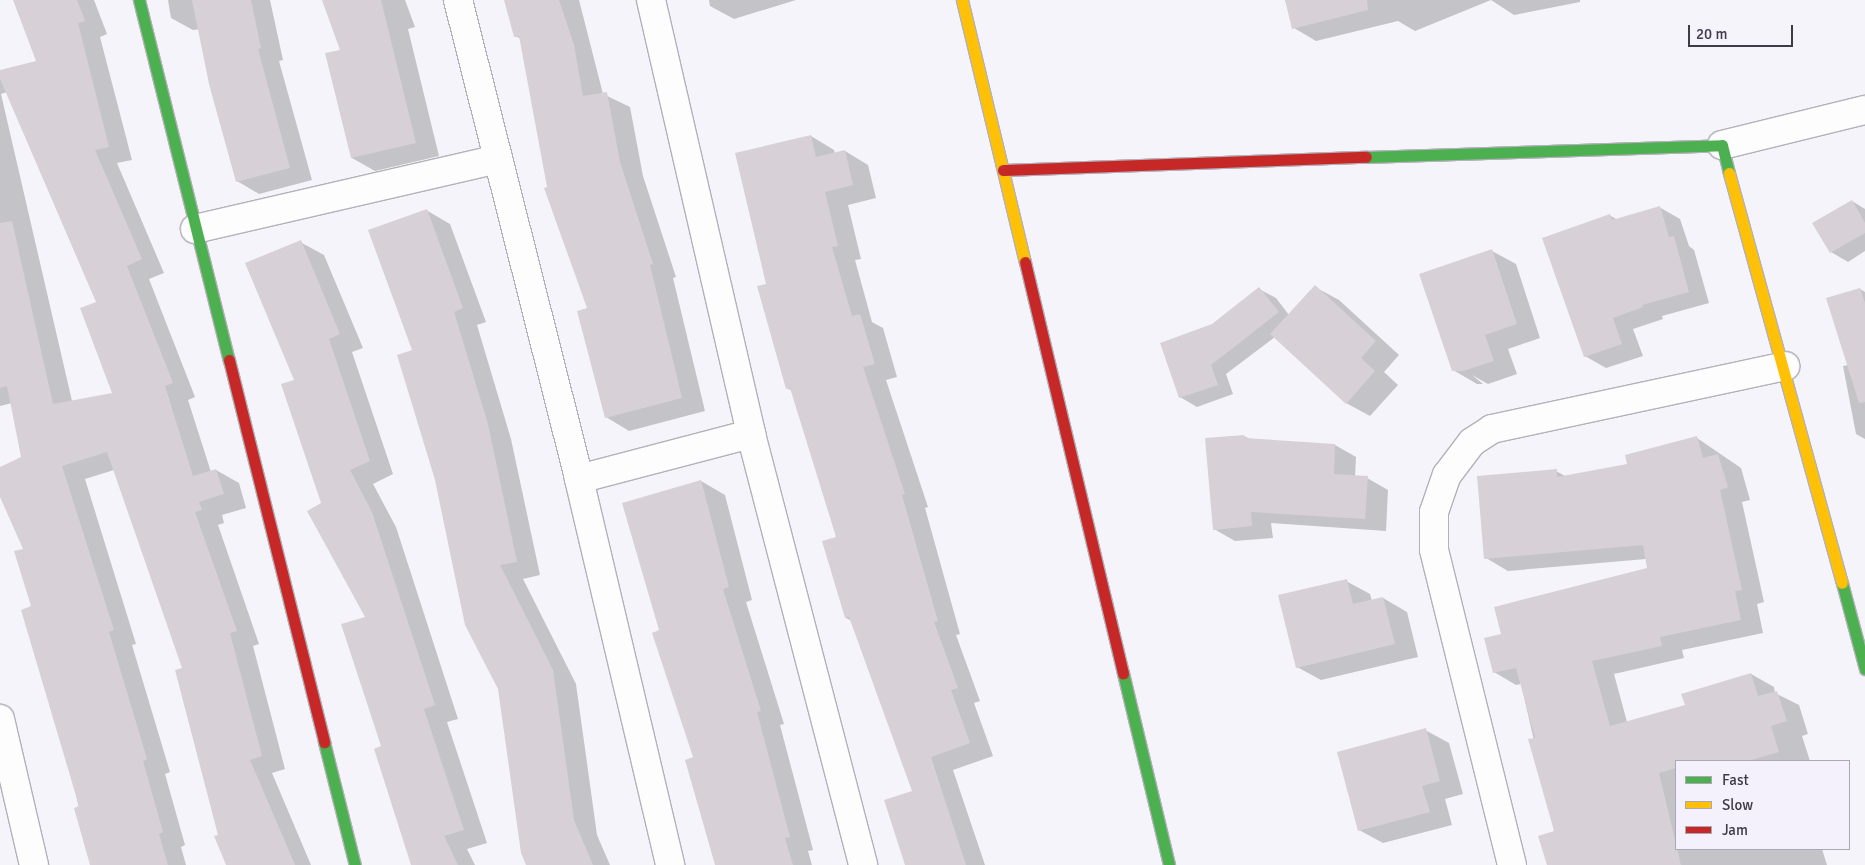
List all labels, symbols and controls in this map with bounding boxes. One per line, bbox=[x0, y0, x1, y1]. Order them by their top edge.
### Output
scale bar bbox=[1690, 15, 1795, 47]
text: 20 m bbox=[1696, 25, 1727, 43]
legend bbox=[1675, 760, 1850, 850]
text: Fast bbox=[1722, 771, 1749, 789]
text: Slow bbox=[1722, 796, 1753, 814]
text: Jam bbox=[1722, 821, 1748, 839]

